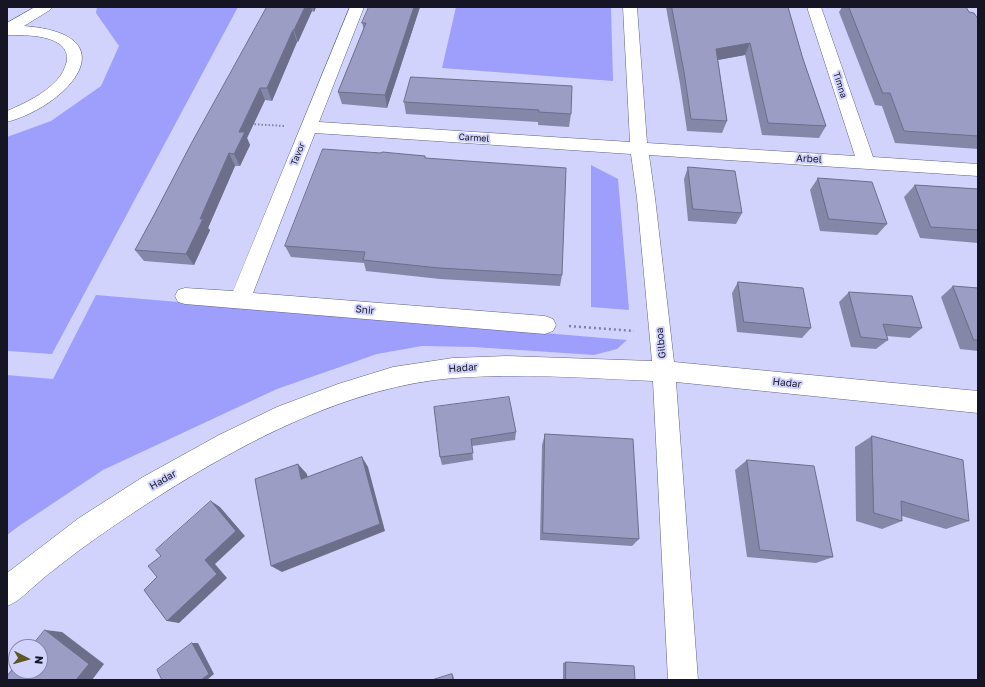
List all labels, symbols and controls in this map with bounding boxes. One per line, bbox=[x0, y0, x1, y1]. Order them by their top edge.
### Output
street label: Timna bbox=[831, 71, 849, 99]
street label: Carmel bbox=[458, 132, 490, 144]
street label: Tavor bbox=[289, 141, 307, 167]
street label: Arbel bbox=[796, 152, 822, 166]
street label: Snir bbox=[355, 303, 375, 317]
street label: Gilboa bbox=[653, 327, 669, 359]
street label: Hadar bbox=[448, 361, 478, 375]
street label: Hadar bbox=[772, 376, 802, 390]
street label: Hadar bbox=[147, 468, 179, 492]
north arrow bbox=[8, 639, 48, 679]
text: N bbox=[33, 655, 46, 665]

